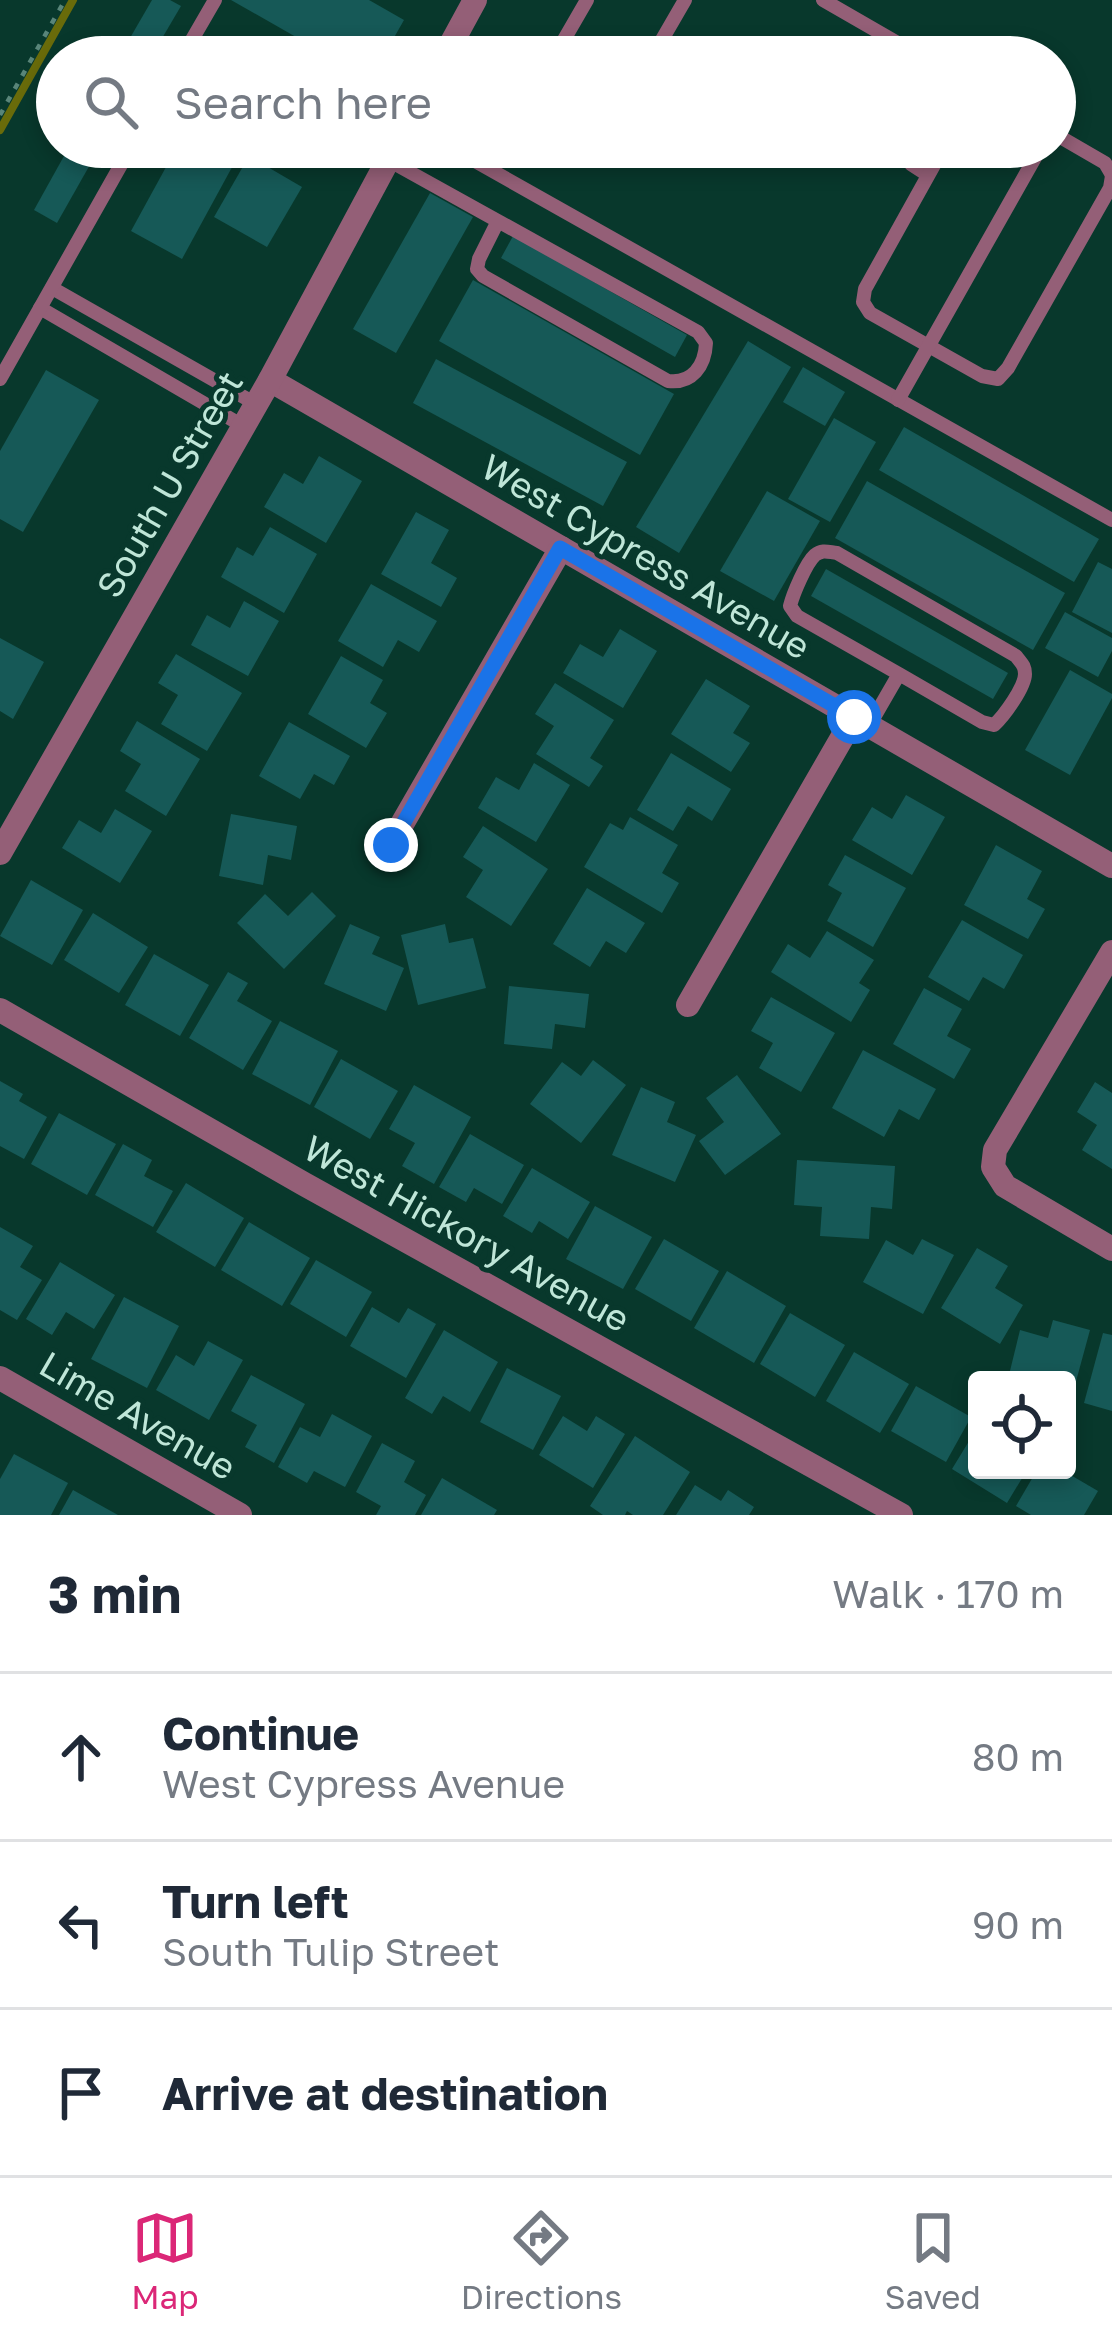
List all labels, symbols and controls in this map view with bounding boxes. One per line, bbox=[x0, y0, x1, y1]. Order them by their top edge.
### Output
search box bbox=[36, 36, 1076, 168]
icon: search bbox=[78, 69, 144, 135]
text: Search here bbox=[174, 75, 432, 129]
street label: South U Street bbox=[87, 363, 251, 605]
street label: West Cypress Avenue bbox=[474, 444, 818, 668]
route start bbox=[827, 690, 881, 744]
route end bbox=[364, 818, 418, 872]
street label: West Hickory Avenue bbox=[297, 1126, 637, 1340]
street label: Lime Avenue bbox=[32, 1342, 244, 1488]
map controls bbox=[968, 1371, 1076, 1479]
button: locate bbox=[968, 1371, 1076, 1479]
text: 3 min bbox=[48, 1563, 181, 1624]
text: Walk · 170 m bbox=[832, 1570, 1064, 1617]
text: Continue bbox=[162, 1706, 359, 1760]
icon: ahead bbox=[48, 1724, 114, 1790]
text: 80 m bbox=[972, 1733, 1064, 1780]
text: West Cypress Avenue bbox=[162, 1760, 565, 1807]
text: Turn left bbox=[162, 1874, 349, 1928]
icon: left bbox=[48, 1892, 114, 1958]
text: 90 m bbox=[972, 1901, 1064, 1948]
text: South Tulip Street bbox=[162, 1928, 500, 1975]
icon: arrive bbox=[48, 2060, 114, 2126]
text: Arrive at destination bbox=[162, 2066, 608, 2120]
tab: Map bbox=[131, 2205, 199, 2316]
tab: Directions bbox=[461, 2205, 622, 2316]
tab: Saved bbox=[884, 2205, 981, 2316]

